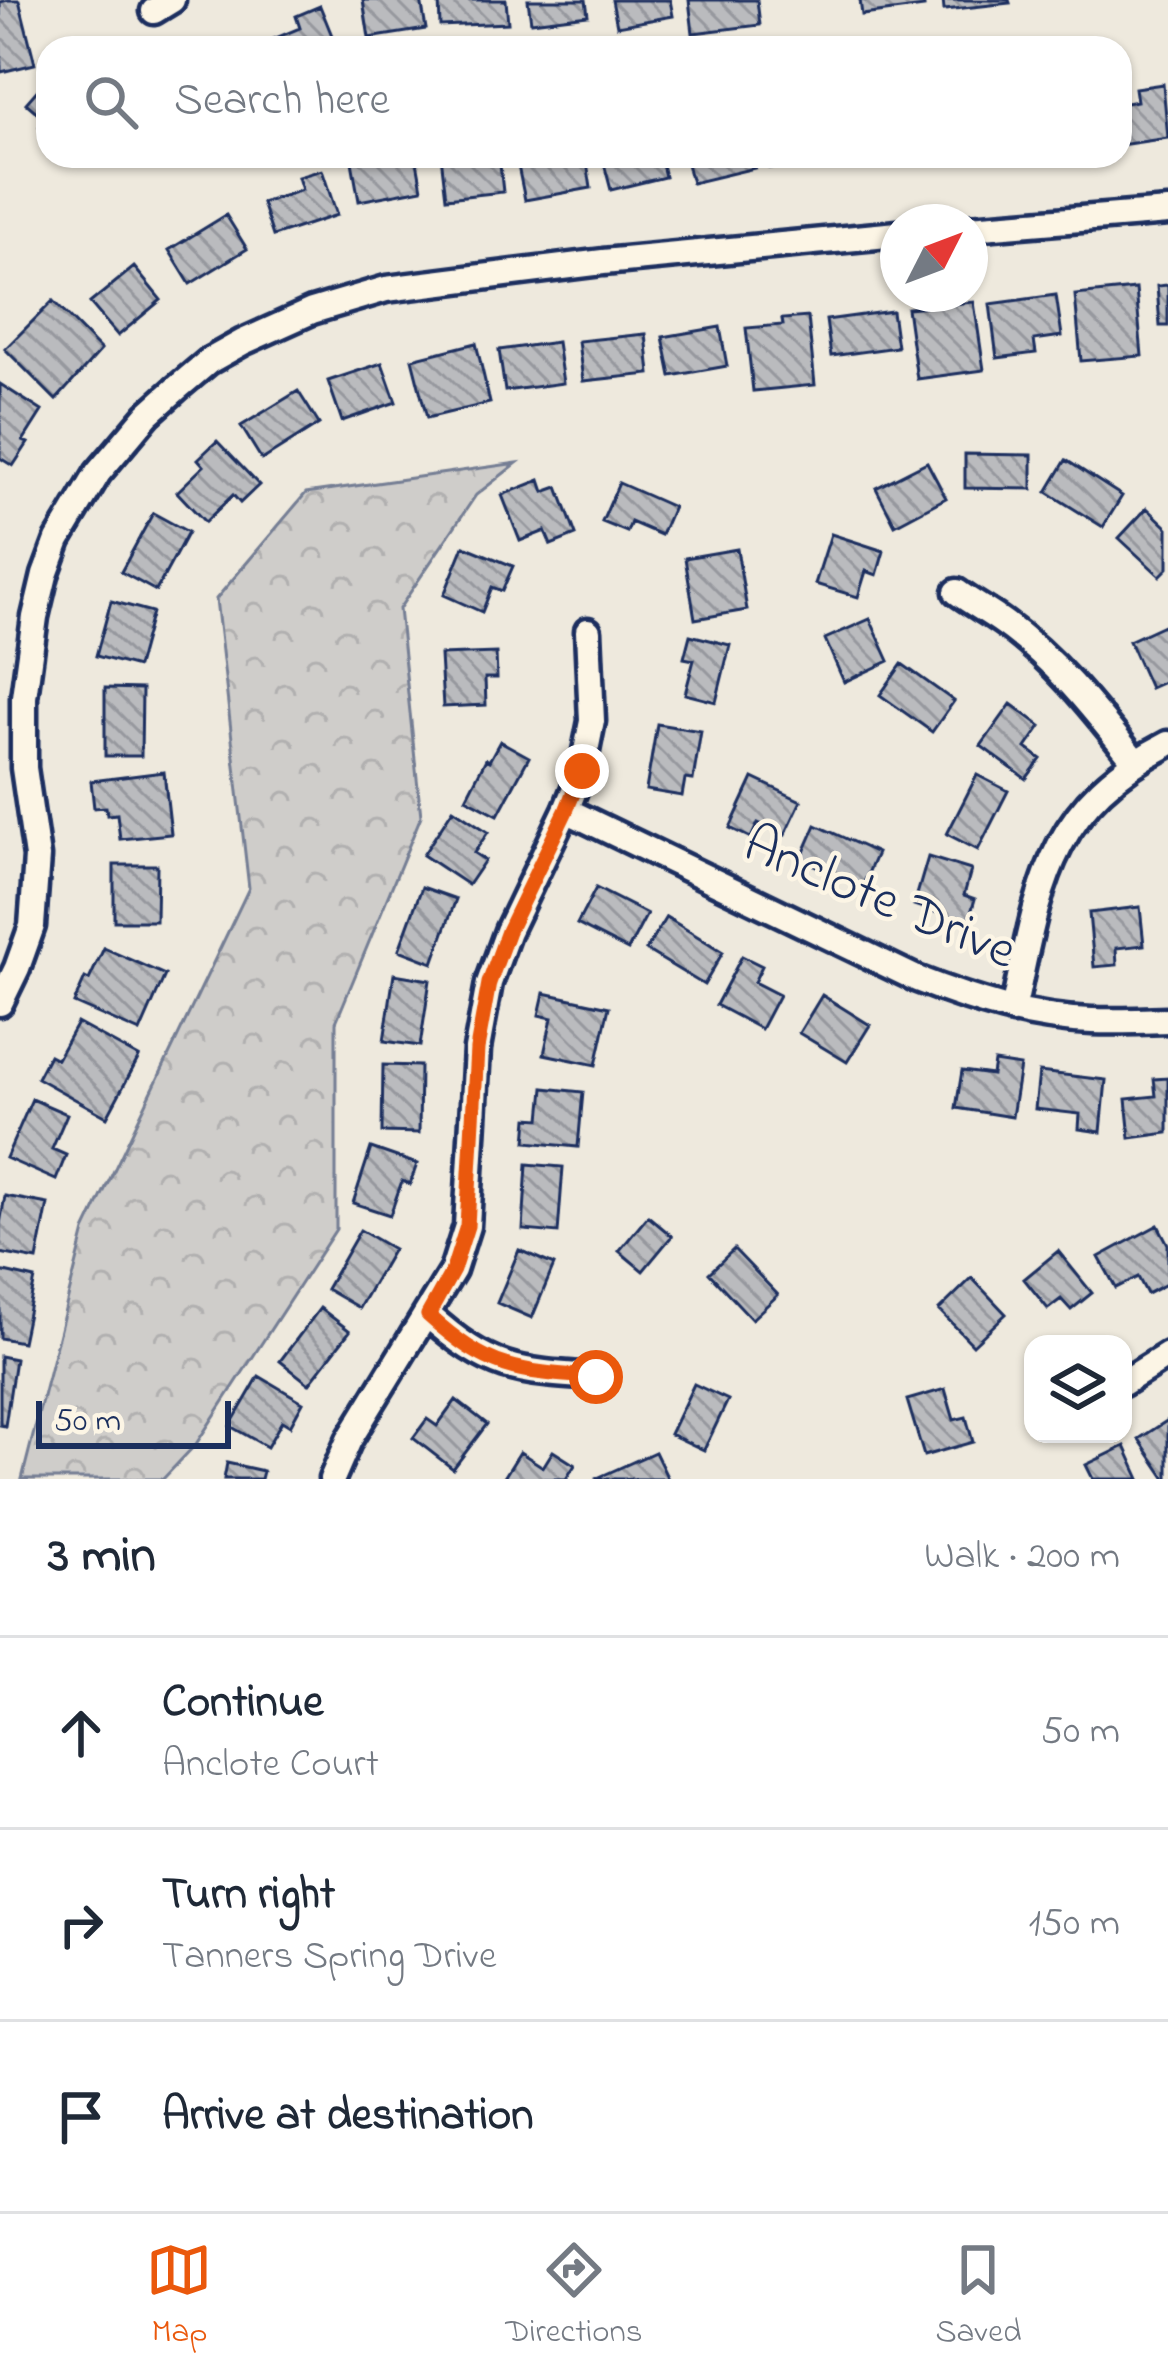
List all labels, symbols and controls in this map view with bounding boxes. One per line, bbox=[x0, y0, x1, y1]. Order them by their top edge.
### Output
search box bbox=[36, 36, 1132, 168]
icon: search bbox=[78, 69, 144, 135]
text: Search here bbox=[174, 69, 390, 135]
north arrow bbox=[880, 204, 988, 312]
route end bbox=[555, 744, 609, 798]
street label: Anclote Drive bbox=[730, 808, 1028, 993]
map controls bbox=[1024, 1335, 1132, 1443]
button: layers bbox=[1024, 1335, 1132, 1443]
route start bbox=[569, 1350, 623, 1404]
scale bar bbox=[36, 1395, 231, 1448]
text: 50 m bbox=[54, 1398, 121, 1446]
text: 3 min bbox=[48, 1520, 156, 1595]
text: Walk · 200 m bbox=[924, 1529, 1120, 1586]
text: Continue bbox=[162, 1671, 323, 1737]
icon: ahead bbox=[48, 1700, 114, 1766]
text: 50 m bbox=[1041, 1704, 1120, 1761]
text: Anclote Court bbox=[162, 1737, 379, 1794]
text: Turn right bbox=[162, 1863, 335, 1929]
icon: right bbox=[48, 1892, 114, 1958]
text: 150 m bbox=[1028, 1896, 1120, 1953]
text: Tanners Spring Drive bbox=[162, 1929, 496, 1986]
icon: arrive bbox=[48, 2084, 114, 2150]
text: Arrive at destination bbox=[162, 2084, 533, 2150]
tab: Map bbox=[146, 2237, 212, 2357]
tab: Directions bbox=[505, 2237, 643, 2357]
tab: Saved bbox=[935, 2237, 1022, 2357]

